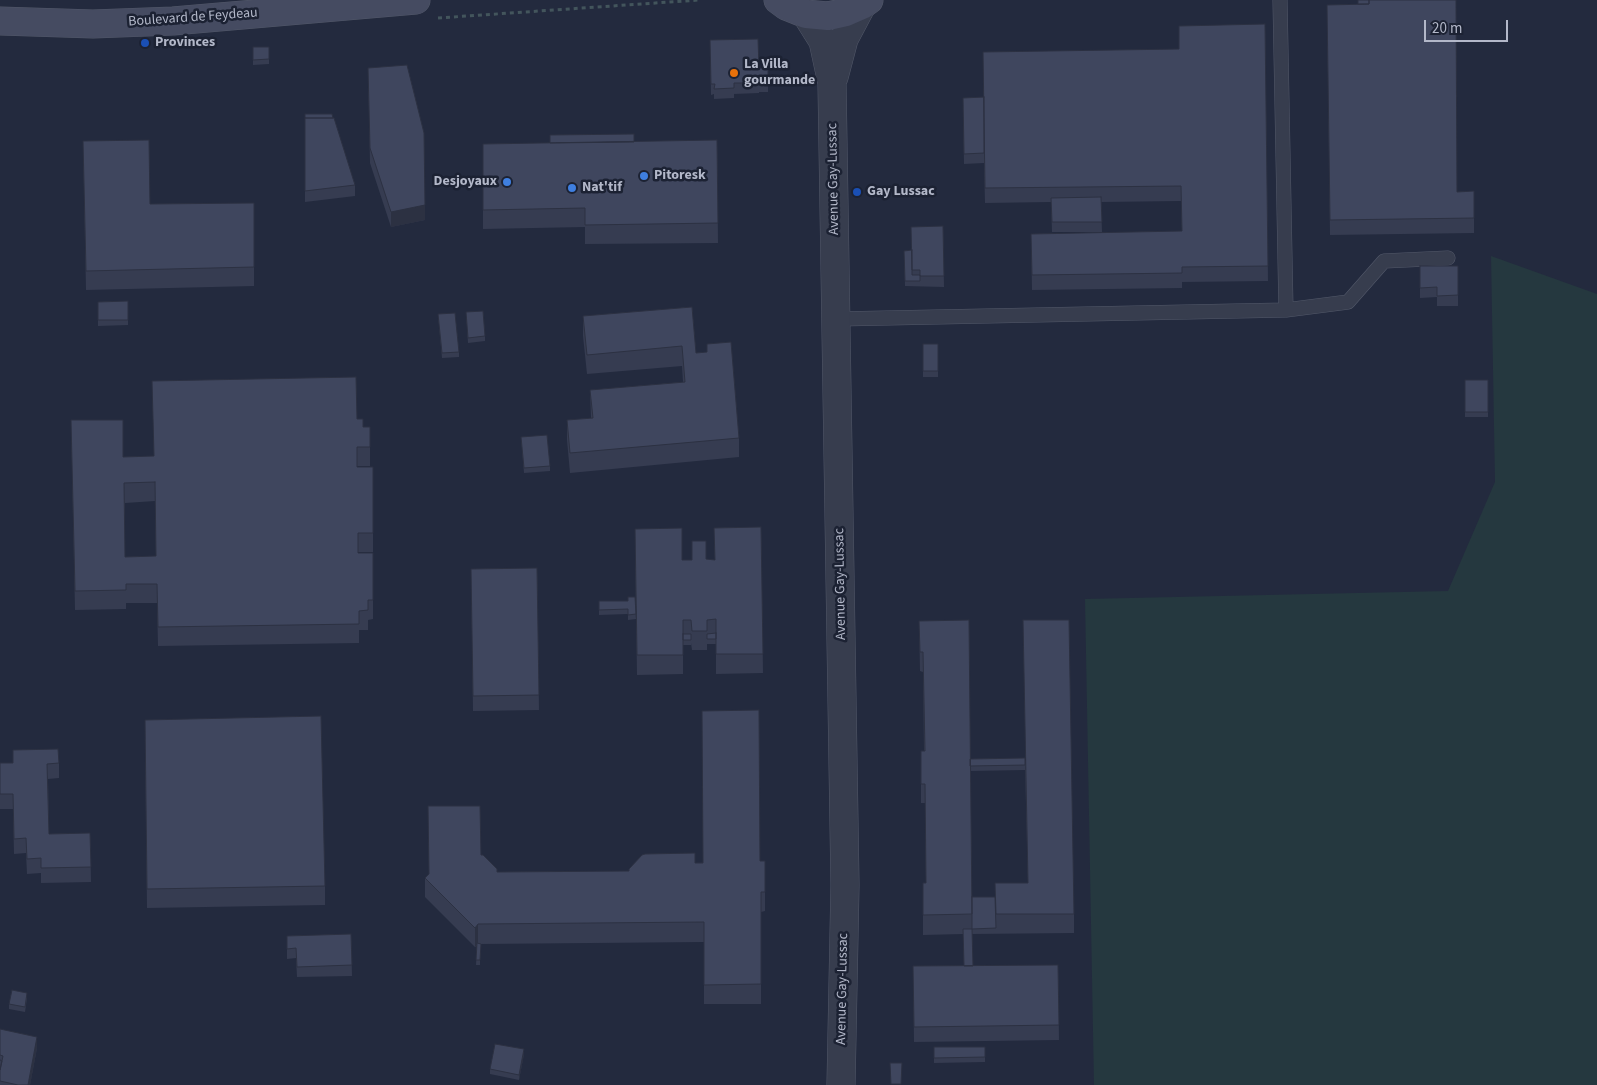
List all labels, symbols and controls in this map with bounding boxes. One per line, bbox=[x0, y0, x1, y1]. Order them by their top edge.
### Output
street label: Boulevard de Feydeau bbox=[128, 5, 258, 31]
scale bar bbox=[1427, 10, 1511, 42]
text: 20 m bbox=[1432, 18, 1462, 39]
place label: Provinces bbox=[155, 35, 215, 51]
marker: Provinces bbox=[139, 37, 151, 49]
place label: La Villa gourmande bbox=[744, 57, 815, 90]
marker: La Villa gourmande bbox=[728, 67, 740, 79]
street label: Avenue Gay-Lussac bbox=[825, 123, 843, 235]
place label: Pitoresk bbox=[654, 168, 706, 184]
marker: Pitoresk bbox=[638, 170, 650, 182]
place label: Desjoyaux bbox=[434, 174, 497, 190]
marker: Desjoyaux bbox=[501, 176, 513, 188]
place label: Nat'tif bbox=[582, 180, 622, 196]
marker: Nat'tif bbox=[566, 182, 578, 194]
place label: Gay Lussac bbox=[867, 184, 935, 200]
marker: Gay Lussac bbox=[851, 186, 863, 198]
street label: Avenue Gay-Lussac bbox=[832, 528, 850, 640]
street label: Avenue Gay-Lussac bbox=[834, 933, 852, 1045]

